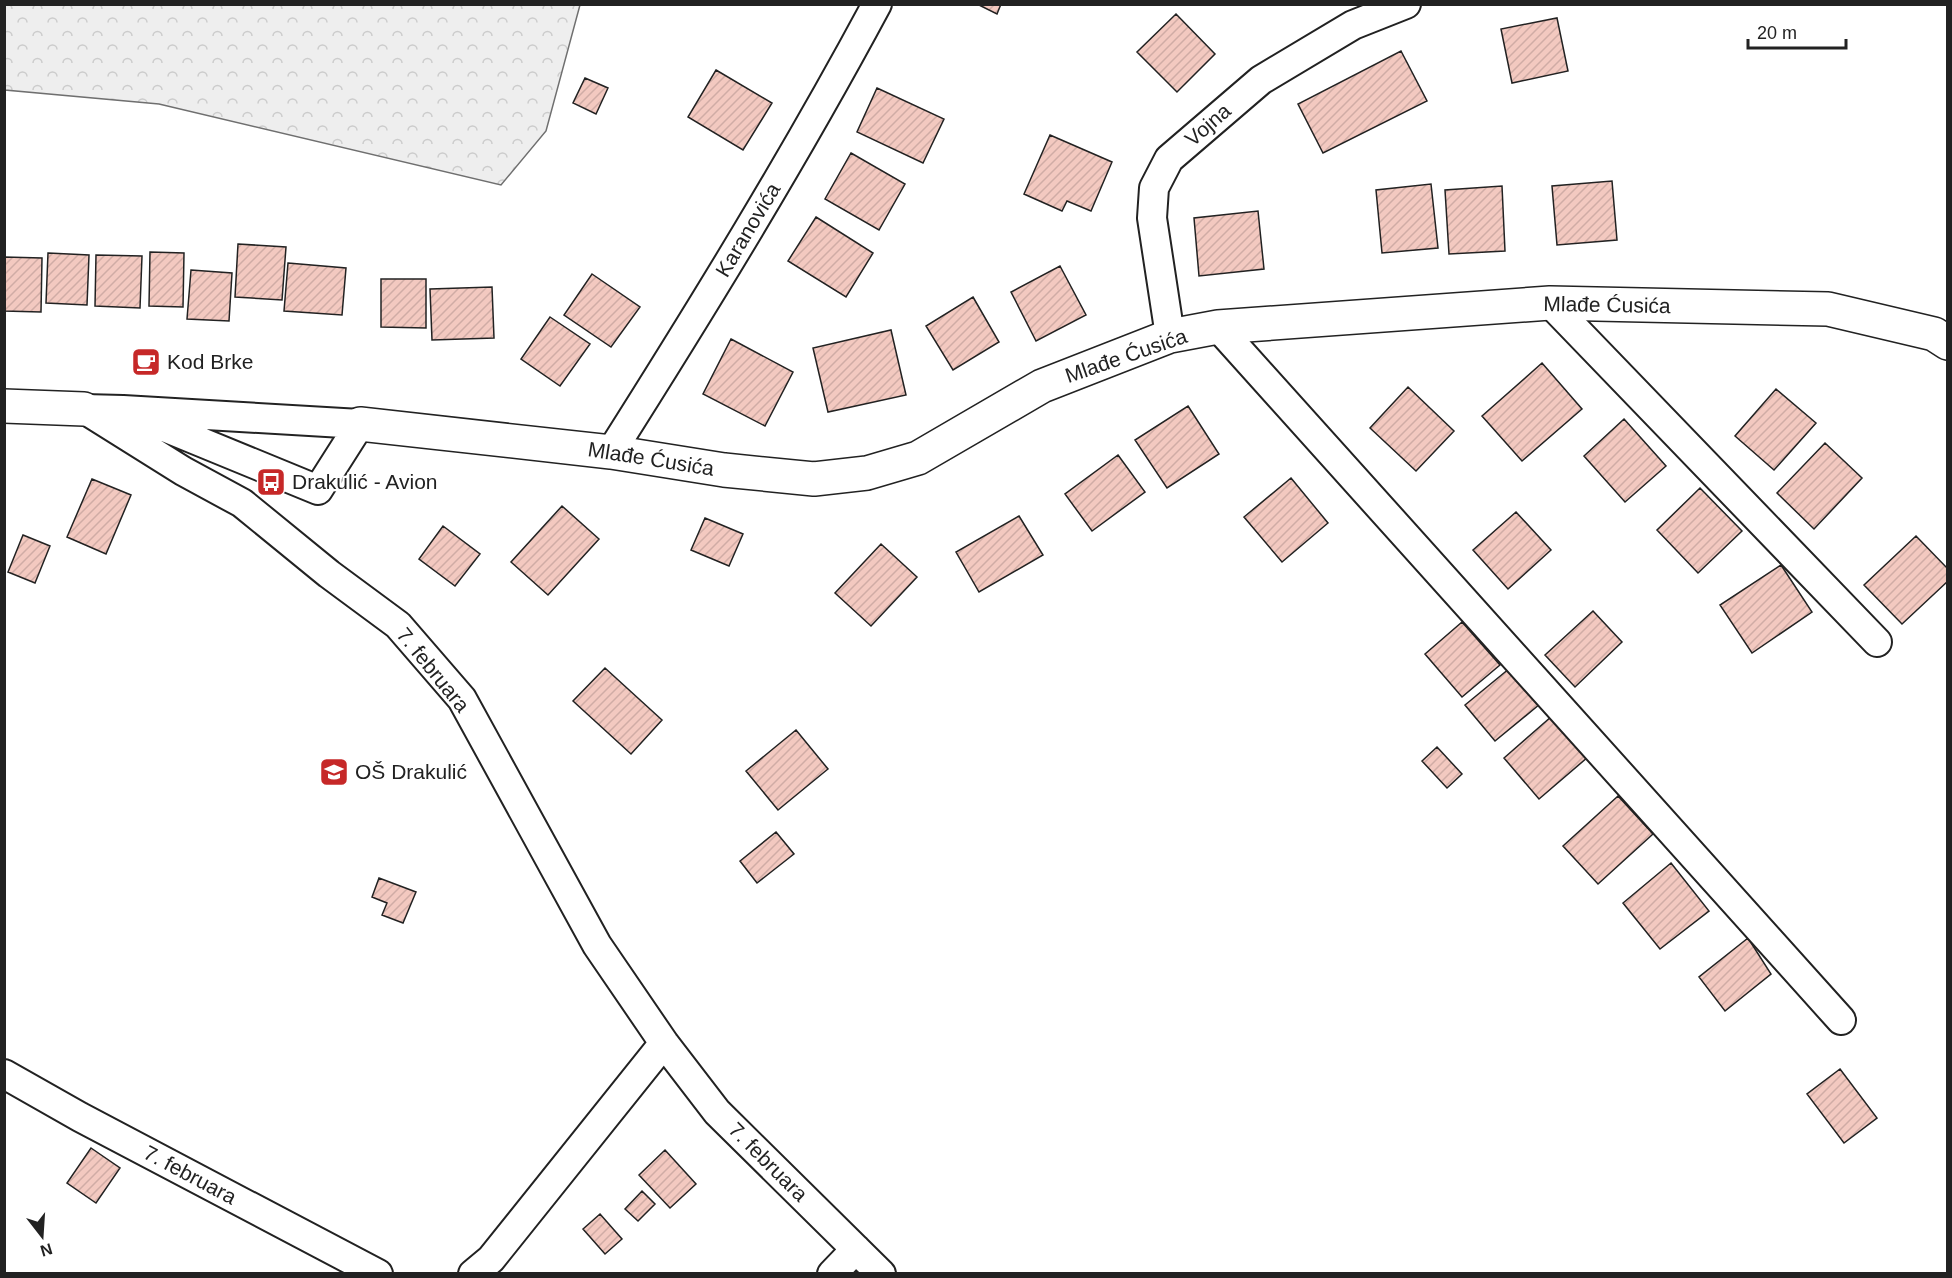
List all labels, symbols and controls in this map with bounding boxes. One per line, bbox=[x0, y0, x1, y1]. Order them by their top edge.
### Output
scale bar bbox=[1748, 12, 1846, 50]
text: 20 m bbox=[1757, 23, 1797, 43]
street label: Vojna bbox=[1180, 98, 1235, 151]
street label: Karanovića bbox=[711, 179, 785, 281]
street label: Mlađe Ćusića bbox=[1543, 292, 1671, 317]
street label: Mlađe Ćusića bbox=[1062, 324, 1190, 387]
cafe icon: Kod Brke bbox=[130, 346, 162, 378]
place label: Kod Brke bbox=[167, 350, 253, 373]
street label: Mlađe Ćusića bbox=[586, 437, 716, 480]
bus stop icon: Drakulić - Avion bbox=[255, 466, 287, 498]
place label: Drakulić - Avion bbox=[292, 470, 438, 493]
street label: 7. februara bbox=[392, 623, 474, 717]
school or university icon: OŠ Drakulić bbox=[318, 756, 350, 788]
place label: OŠ Drakulić bbox=[355, 760, 467, 783]
street label: 7. februara bbox=[724, 1118, 813, 1206]
street label: 7. februara bbox=[140, 1141, 241, 1209]
north arrow bbox=[12, 1206, 72, 1266]
text: N bbox=[38, 1240, 54, 1260]

